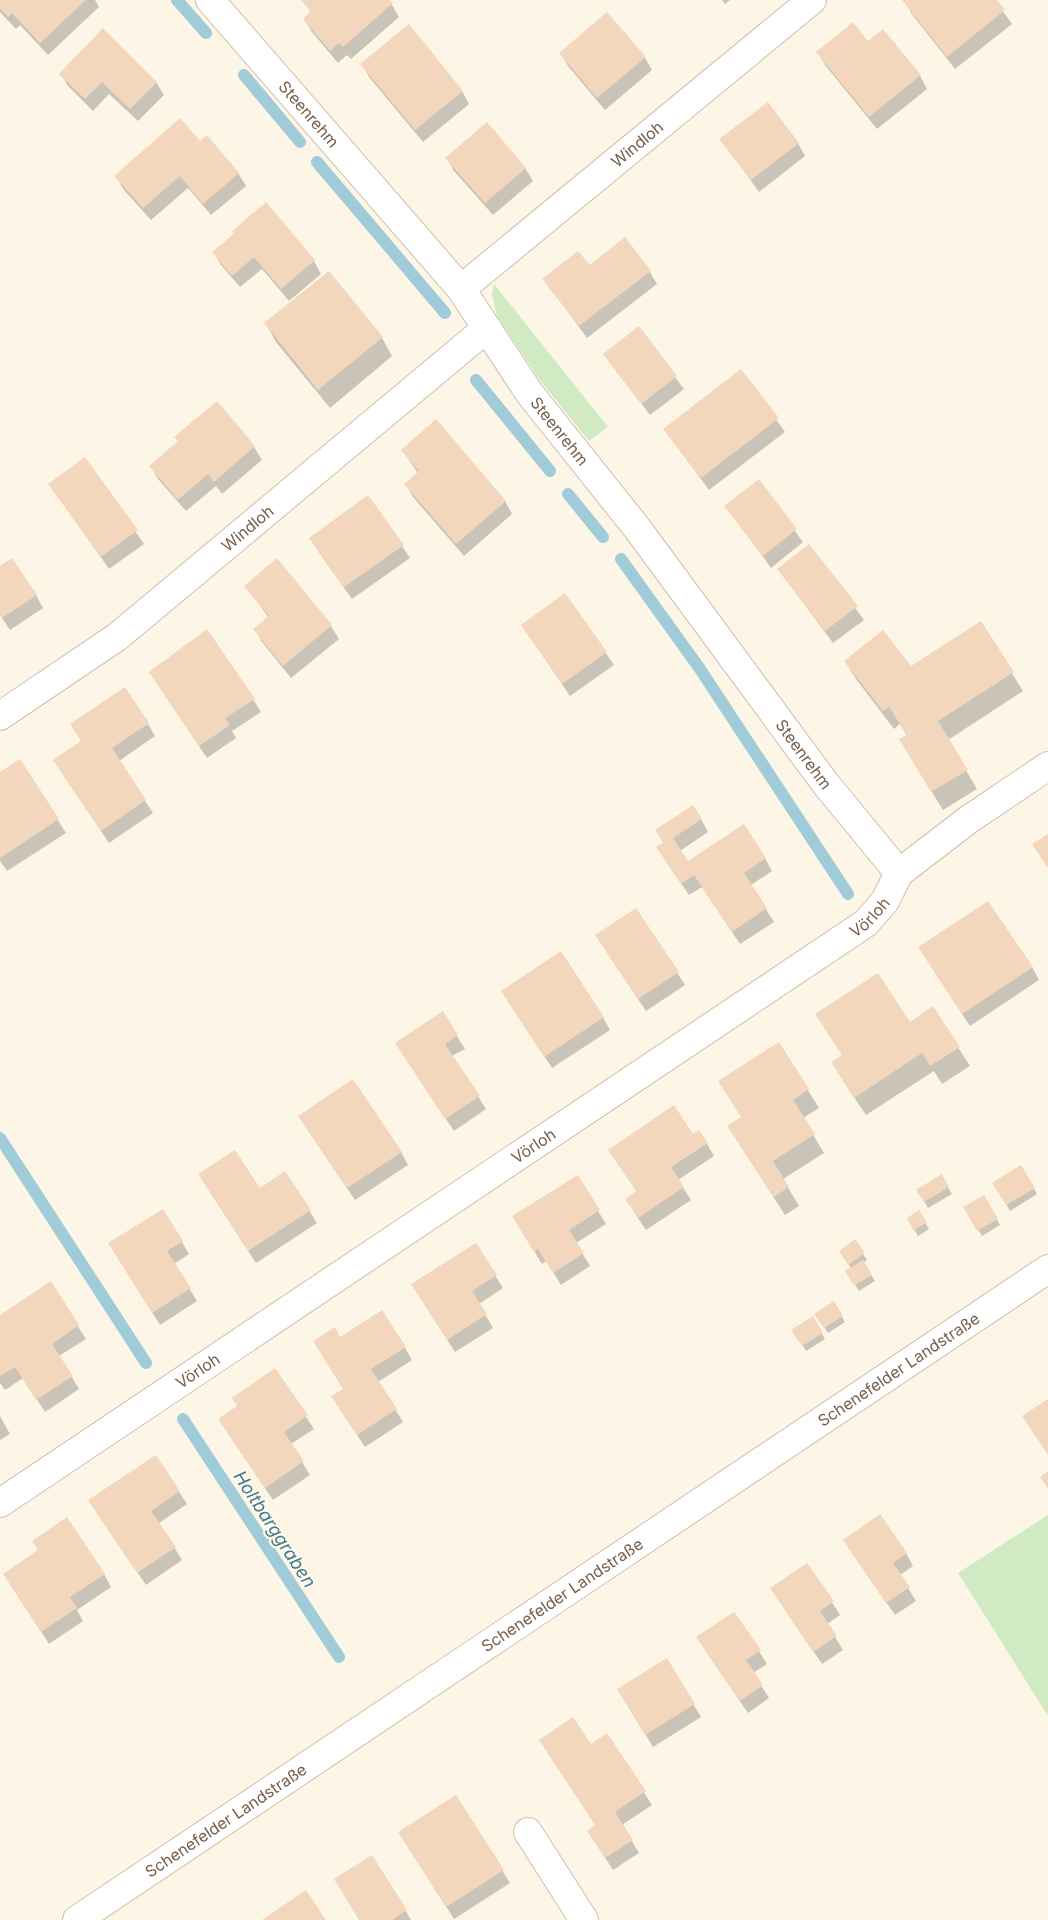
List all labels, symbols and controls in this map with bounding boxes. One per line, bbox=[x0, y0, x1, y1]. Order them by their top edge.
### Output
street label: Steenrehm bbox=[275, 76, 343, 152]
street label: Windloh bbox=[607, 117, 667, 171]
street label: Steenrehm bbox=[526, 393, 593, 469]
street label: Windloh bbox=[217, 501, 277, 556]
street label: Steenrehm bbox=[771, 715, 836, 793]
street label: Vörloh bbox=[846, 893, 894, 941]
street label: Vörloh bbox=[507, 1124, 559, 1168]
street label: Schenefelder Landstraße bbox=[814, 1308, 983, 1431]
street label: Vörloh bbox=[172, 1349, 224, 1393]
water label: Holtbarggraben bbox=[229, 1467, 321, 1591]
street label: Schenefelder Landstraße bbox=[477, 1533, 647, 1656]
street label: Schenefelder Landstraße bbox=[141, 1759, 310, 1882]

